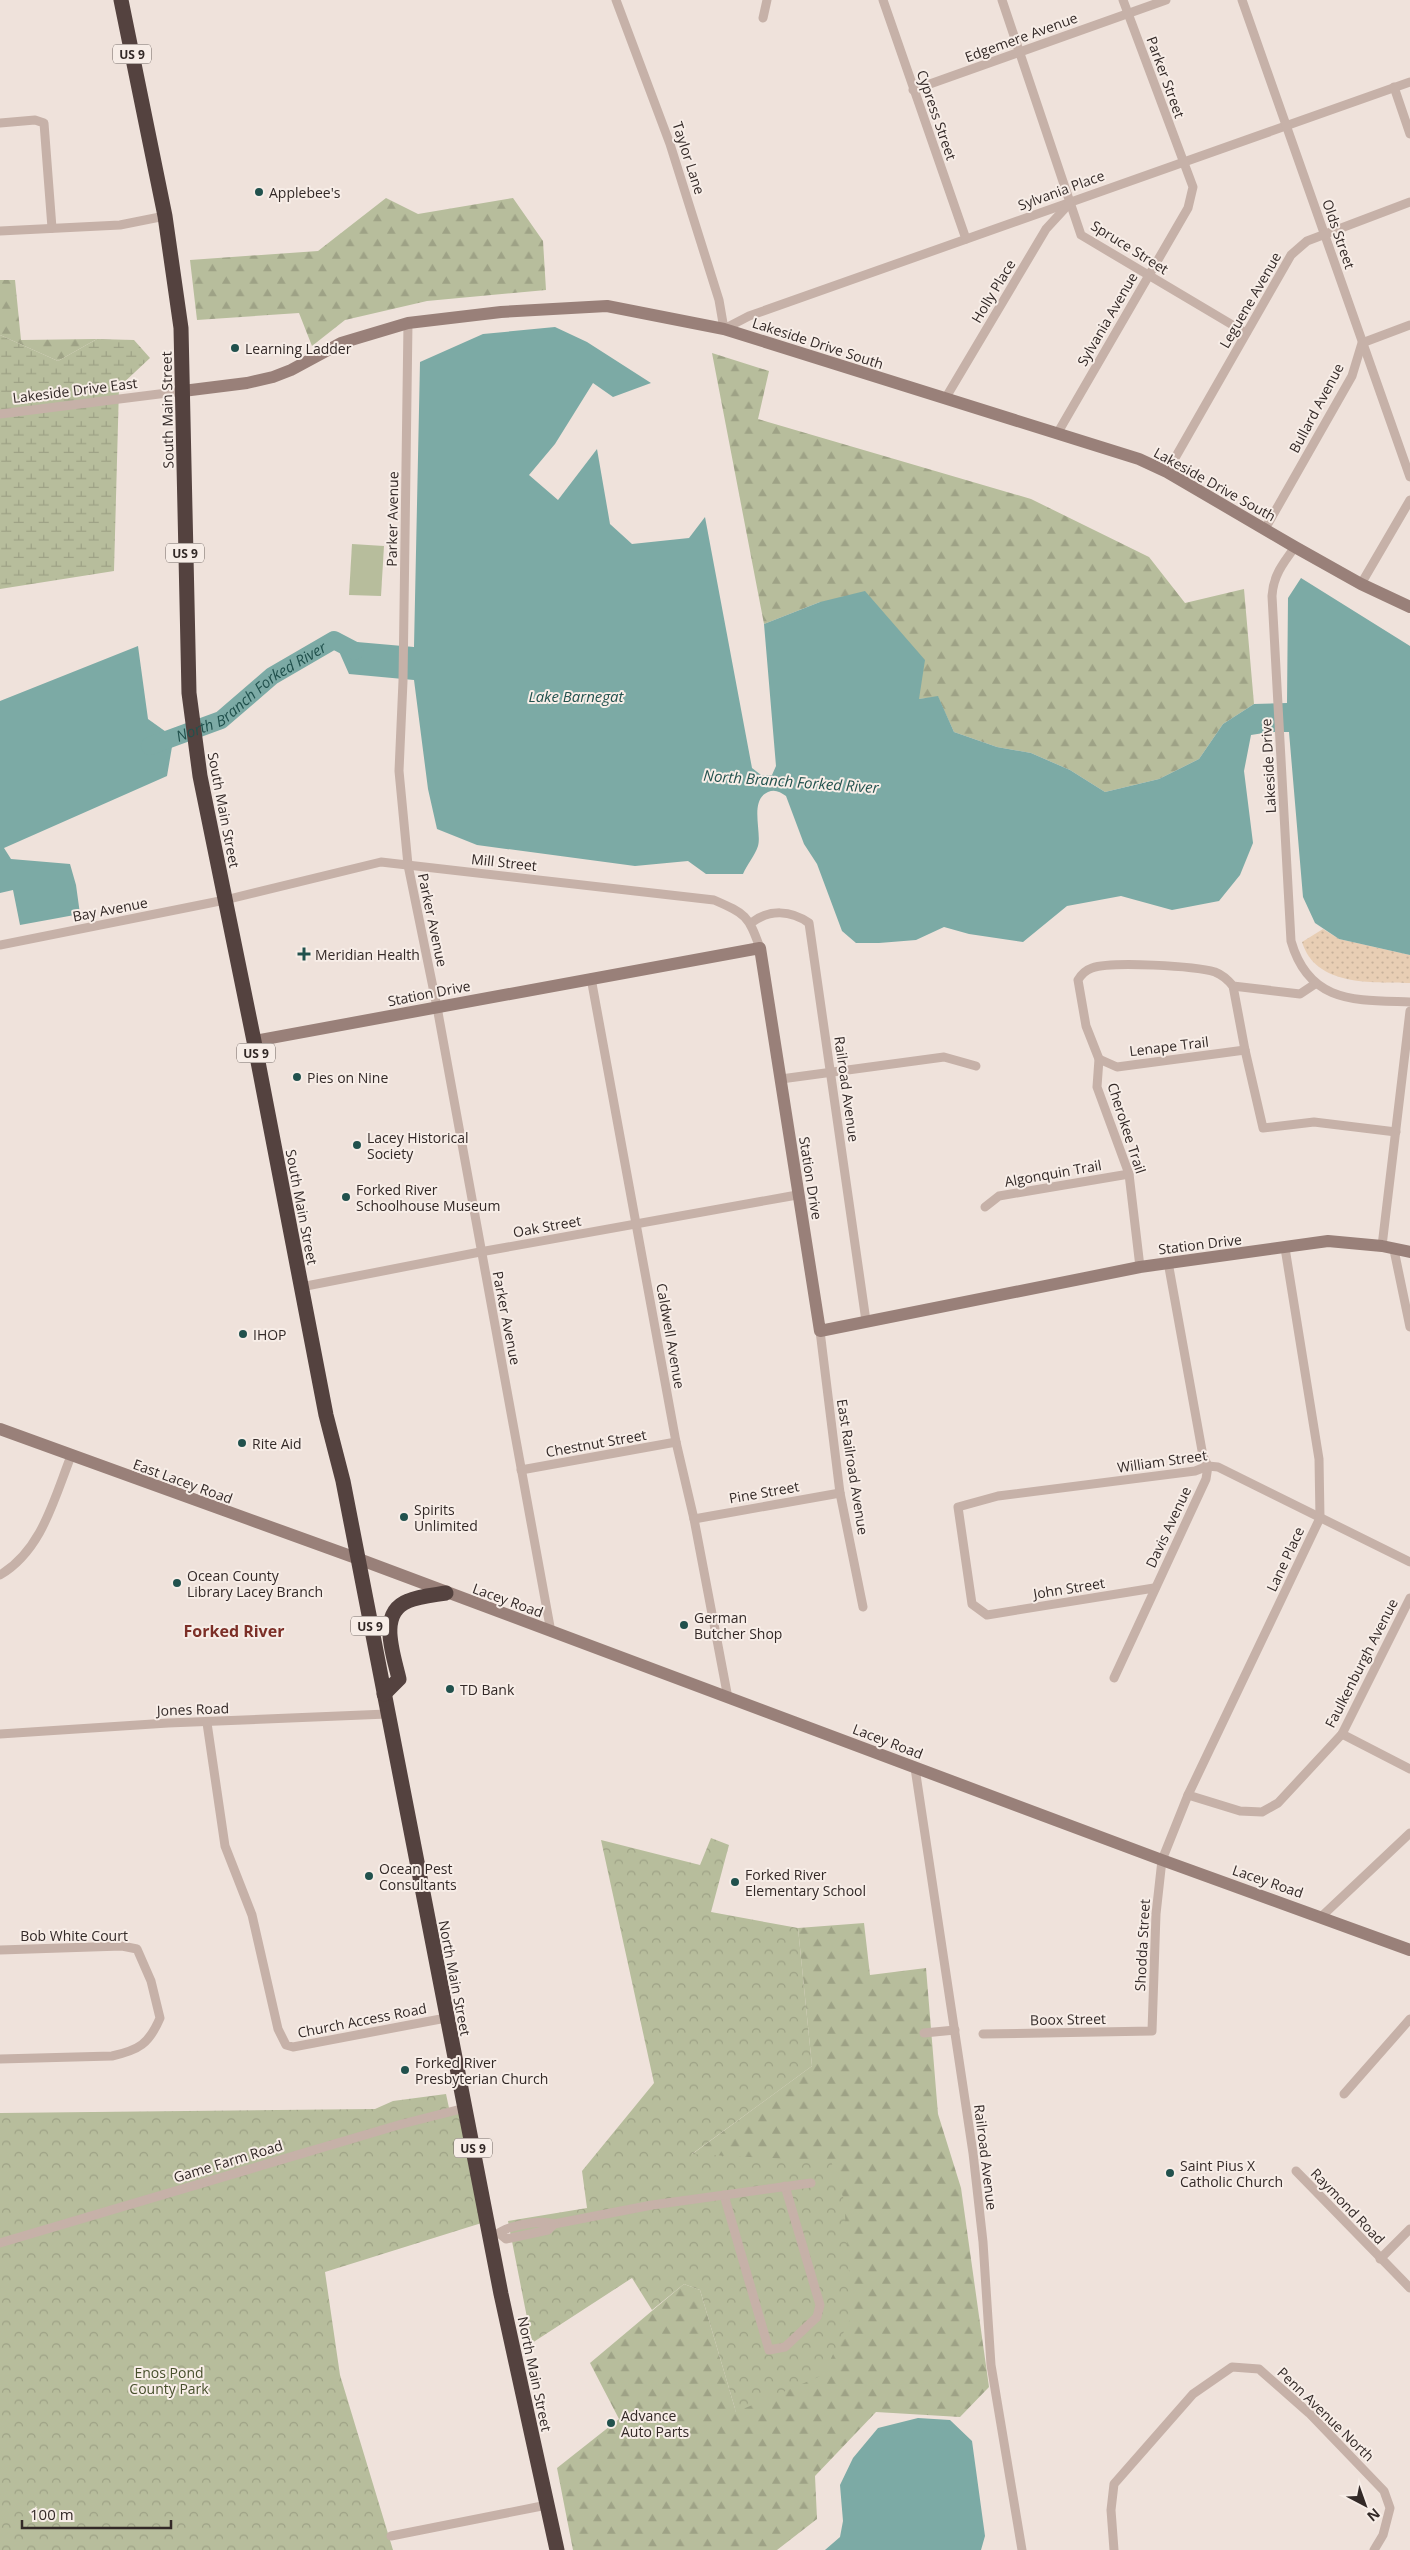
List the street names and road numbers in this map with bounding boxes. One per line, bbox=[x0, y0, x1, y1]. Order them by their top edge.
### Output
street label: Edgemere Avenue bbox=[962, 8, 1080, 66]
street label: Parker Street bbox=[1142, 34, 1190, 120]
road number: US 9 bbox=[113, 44, 151, 64]
street label: Cypress Street bbox=[913, 67, 961, 163]
street label: Taylor Lane bbox=[668, 119, 710, 197]
street label: Sylvania Place bbox=[1015, 165, 1107, 214]
street label: Olds Street bbox=[1318, 197, 1360, 271]
street label: Spruce Street bbox=[1088, 216, 1172, 278]
street label: Leguene Avenue bbox=[1215, 248, 1285, 352]
street label: Holly Place bbox=[967, 256, 1019, 326]
street label: Sylvania Avenue bbox=[1072, 269, 1142, 369]
street label: Lakeside Drive South bbox=[750, 313, 886, 373]
street label: South Main Street bbox=[156, 351, 178, 469]
street label: Bullard Avenue bbox=[1284, 360, 1348, 456]
street label: Lakeside Drive East bbox=[11, 373, 139, 407]
street label: Lakeside Drive South bbox=[1151, 443, 1279, 525]
street label: Parker Avenue bbox=[382, 471, 402, 567]
road number: US 9 bbox=[166, 544, 204, 562]
street label: Lakeside Drive bbox=[1256, 718, 1280, 814]
street label: South Main Street bbox=[203, 751, 245, 869]
street label: Mill Street bbox=[470, 849, 538, 875]
street label: Parker Avenue bbox=[414, 871, 452, 969]
street label: Bay Avenue bbox=[71, 892, 149, 926]
street label: Station Drive bbox=[386, 976, 472, 1010]
street label: Lenape Trail bbox=[1128, 1032, 1210, 1060]
street label: Railroad Avenue bbox=[830, 1035, 864, 1143]
road number: US 9 bbox=[237, 1044, 275, 1062]
street label: Cherokee Trail bbox=[1103, 1080, 1151, 1176]
street label: Station Drive bbox=[795, 1135, 827, 1221]
street label: South Main Street bbox=[281, 1148, 323, 1266]
street label: Algonquin Trail bbox=[1003, 1155, 1103, 1191]
street label: Oak Street bbox=[511, 1211, 583, 1241]
street label: Station Drive bbox=[1157, 1229, 1243, 1259]
street label: Parker Avenue bbox=[489, 1269, 525, 1367]
street label: Caldwell Avenue bbox=[652, 1282, 690, 1390]
street label: East Railroad Avenue bbox=[833, 1398, 873, 1536]
street label: Chestnut Street bbox=[544, 1425, 648, 1461]
street label: William Street bbox=[1116, 1445, 1208, 1477]
street label: East Lacey Road bbox=[131, 1454, 235, 1508]
street label: Pine Street bbox=[727, 1476, 801, 1508]
street label: Davis Avenue bbox=[1141, 1483, 1195, 1571]
street label: Lane Place bbox=[1262, 1523, 1308, 1595]
street label: John Street bbox=[1030, 1573, 1106, 1603]
street label: Lacey Road bbox=[470, 1578, 546, 1622]
street label: Faulkenburgh Avenue bbox=[1320, 1595, 1402, 1731]
road number: US 9 bbox=[351, 1616, 389, 1635]
street label: Jones Road bbox=[155, 1698, 229, 1720]
street label: Lacey Road bbox=[850, 1719, 926, 1763]
street label: Lacey Road bbox=[1230, 1860, 1306, 1902]
street label: Shodda Street bbox=[1130, 1898, 1154, 1992]
street label: North Main Street bbox=[434, 1919, 476, 2037]
street label: Bob White Court bbox=[20, 1926, 128, 1945]
street label: Church Access Road bbox=[296, 1998, 428, 2042]
street label: Boox Street bbox=[1030, 2009, 1106, 2029]
street label: Railroad Avenue bbox=[970, 2103, 1002, 2211]
street label: Game Farm Road bbox=[171, 2135, 285, 2187]
road number: US 9 bbox=[454, 2138, 492, 2158]
street label: Raymond Road bbox=[1307, 2164, 1389, 2248]
street label: North Main Street bbox=[514, 2315, 556, 2433]
street label: Penn Avenue North bbox=[1273, 2363, 1379, 2465]

